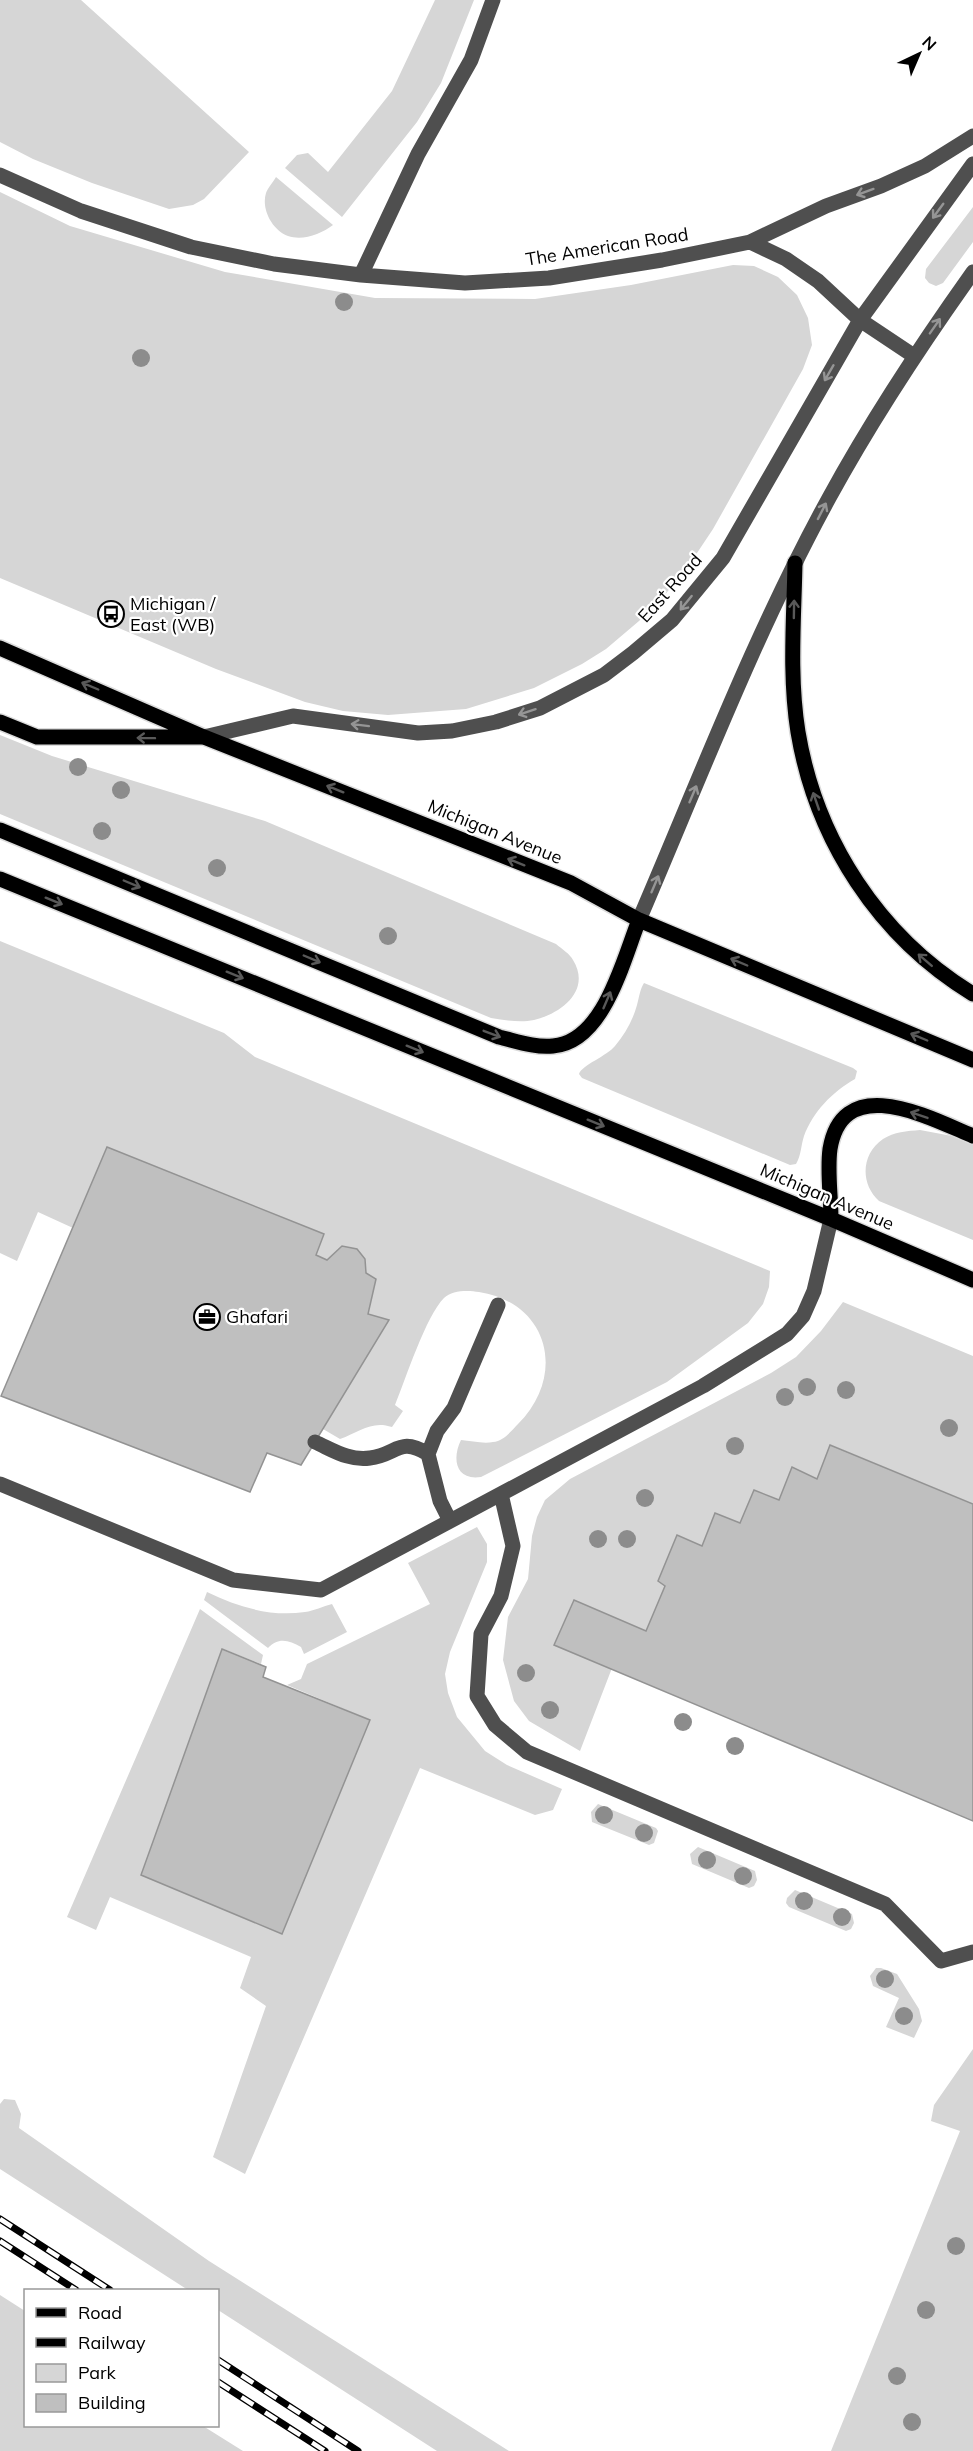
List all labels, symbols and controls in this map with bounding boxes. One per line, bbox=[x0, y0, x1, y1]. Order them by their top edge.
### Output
north arrow bbox=[889, 24, 949, 84]
text: N bbox=[918, 32, 941, 55]
one-way arrow bbox=[857, 187, 875, 198]
one-way arrow bbox=[932, 203, 944, 219]
street label: The American Road bbox=[524, 222, 690, 271]
one-way arrow bbox=[929, 319, 941, 335]
one-way arrow bbox=[823, 364, 835, 381]
one-way arrow bbox=[817, 502, 828, 520]
street label: East Road bbox=[633, 548, 707, 627]
place label: Michigan / East (WB) bbox=[130, 592, 216, 636]
one-way arrow bbox=[679, 595, 692, 611]
bus stop icon: Michigan / East (WB) bbox=[96, 599, 126, 629]
one-way arrow bbox=[789, 599, 800, 619]
one-way arrow bbox=[81, 680, 99, 691]
one-way arrow bbox=[518, 708, 537, 719]
one-way arrow bbox=[351, 719, 371, 730]
one-way arrow bbox=[136, 732, 156, 744]
one-way arrow bbox=[326, 783, 345, 794]
one-way arrow bbox=[688, 785, 699, 803]
one-way arrow bbox=[809, 792, 820, 811]
street label: Michigan Avenue bbox=[425, 794, 566, 869]
one-way arrow bbox=[508, 856, 526, 867]
one-way arrow bbox=[650, 875, 661, 893]
one-way arrow bbox=[122, 879, 140, 890]
one-way arrow bbox=[44, 896, 63, 907]
one-way arrow bbox=[918, 953, 933, 967]
one-way arrow bbox=[302, 954, 320, 965]
one-way arrow bbox=[730, 956, 749, 967]
one-way arrow bbox=[225, 970, 243, 981]
one-way arrow bbox=[602, 991, 613, 1009]
one-way arrow bbox=[482, 1029, 501, 1040]
one-way arrow bbox=[910, 1031, 929, 1042]
one-way arrow bbox=[405, 1044, 424, 1055]
one-way arrow bbox=[910, 1108, 929, 1119]
one-way arrow bbox=[586, 1118, 604, 1129]
street label: Michigan Avenue bbox=[757, 1158, 898, 1235]
office icon: Ghafari bbox=[192, 1302, 222, 1332]
place label: Ghafari bbox=[226, 1305, 288, 1328]
legend bbox=[24, 2289, 219, 2427]
text: Road bbox=[78, 2301, 122, 2324]
text: Railway bbox=[78, 2331, 146, 2354]
text: Park bbox=[78, 2361, 117, 2384]
text: Building bbox=[78, 2391, 146, 2414]

